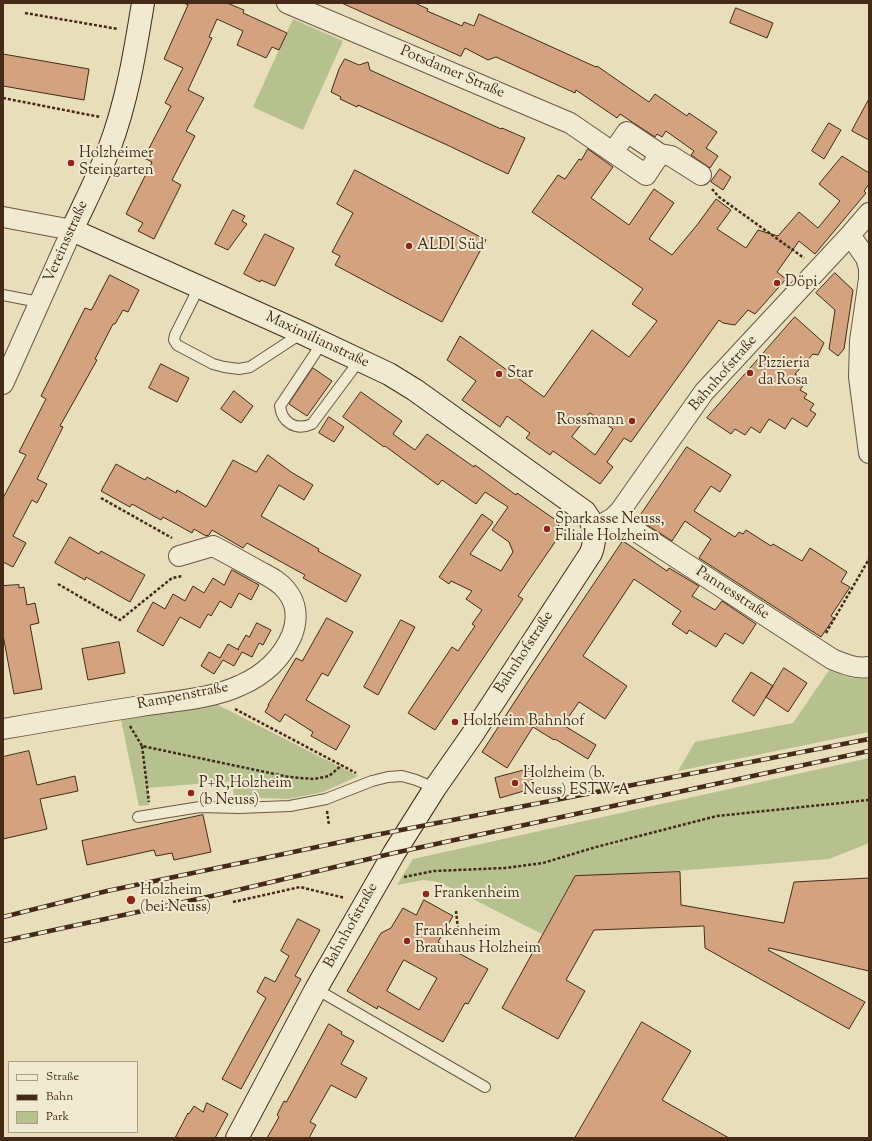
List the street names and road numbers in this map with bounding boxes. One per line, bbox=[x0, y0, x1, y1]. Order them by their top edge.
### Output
street label: Potsdamer Straße bbox=[397, 43, 507, 103]
street label: Vereinsstraße bbox=[41, 198, 93, 286]
street label: Maximilianstraße bbox=[262, 309, 372, 373]
street label: Bahnhofstraße bbox=[686, 332, 762, 416]
street label: Pannesstraße bbox=[692, 564, 772, 624]
street label: Bahnhofstraße bbox=[492, 608, 558, 698]
street label: Rampenstraße bbox=[136, 679, 230, 715]
street label: Bahnhofstraße bbox=[321, 880, 383, 972]

